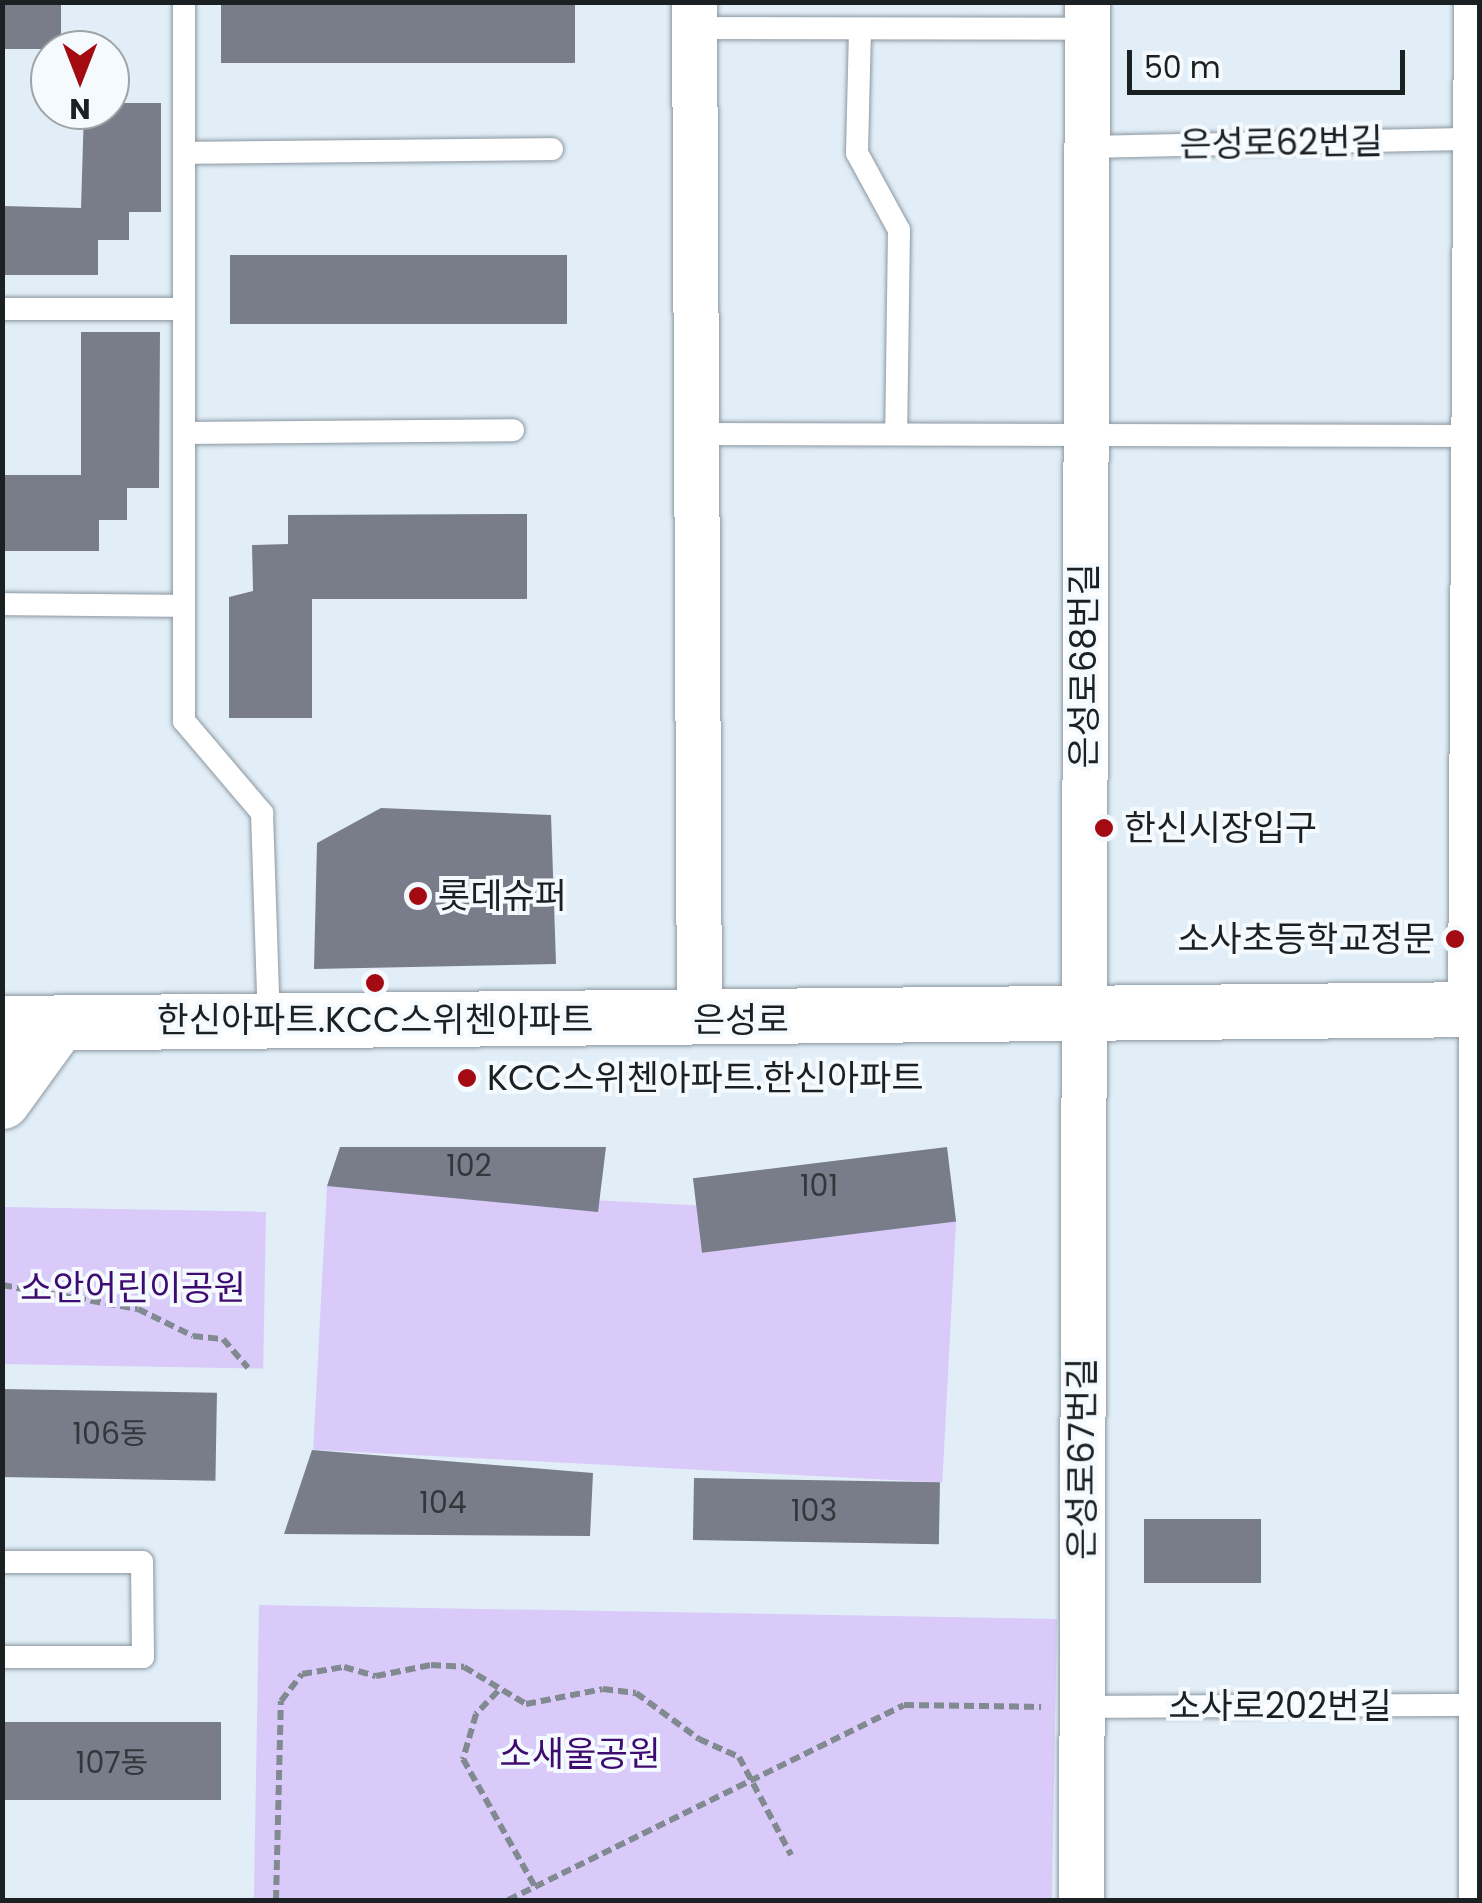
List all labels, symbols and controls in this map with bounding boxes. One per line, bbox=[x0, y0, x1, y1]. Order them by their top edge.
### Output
north arrow bbox=[30, 30, 130, 130]
scale bar bbox=[1132, 30, 1410, 92]
text: 50 m bbox=[1144, 46, 1221, 89]
text: N bbox=[69, 89, 91, 128]
street label: 은성로62번길 bbox=[1179, 120, 1383, 166]
street label: 은성로68번길 bbox=[1063, 563, 1105, 769]
place label: 한신시장입구 bbox=[1124, 807, 1317, 849]
marker: 한신시장입구 bbox=[1093, 817, 1115, 839]
place label: 롯데슈퍼 bbox=[438, 875, 567, 917]
marker: 롯데슈퍼 bbox=[407, 885, 429, 907]
place label: 소사초등학교정문 bbox=[1177, 918, 1435, 960]
marker: 소사초등학교정문 bbox=[1444, 928, 1466, 950]
marker: 한신아파트.KCC스위첸아파트 bbox=[364, 972, 386, 994]
place label: 한신아파트.KCC스위첸아파트 bbox=[157, 999, 593, 1041]
street label: 은성로 bbox=[693, 999, 789, 1041]
place label: KCC스위첸아파트.한신아파트 bbox=[487, 1057, 924, 1099]
marker: KCC스위첸아파트.한신아파트 bbox=[456, 1067, 478, 1089]
house number: 102 bbox=[446, 1148, 492, 1184]
house number: 101 bbox=[800, 1168, 838, 1204]
park label: 소안어린이공원 bbox=[20, 1267, 246, 1309]
street label: 은성로67번길 bbox=[1061, 1358, 1103, 1560]
house number: 106동 bbox=[72, 1416, 148, 1452]
house number: 104 bbox=[419, 1485, 467, 1521]
house number: 103 bbox=[791, 1493, 837, 1529]
street label: 소사로202번길 bbox=[1168, 1685, 1392, 1727]
park label: 소새울공원 bbox=[500, 1733, 660, 1775]
house number: 107동 bbox=[76, 1745, 148, 1781]

